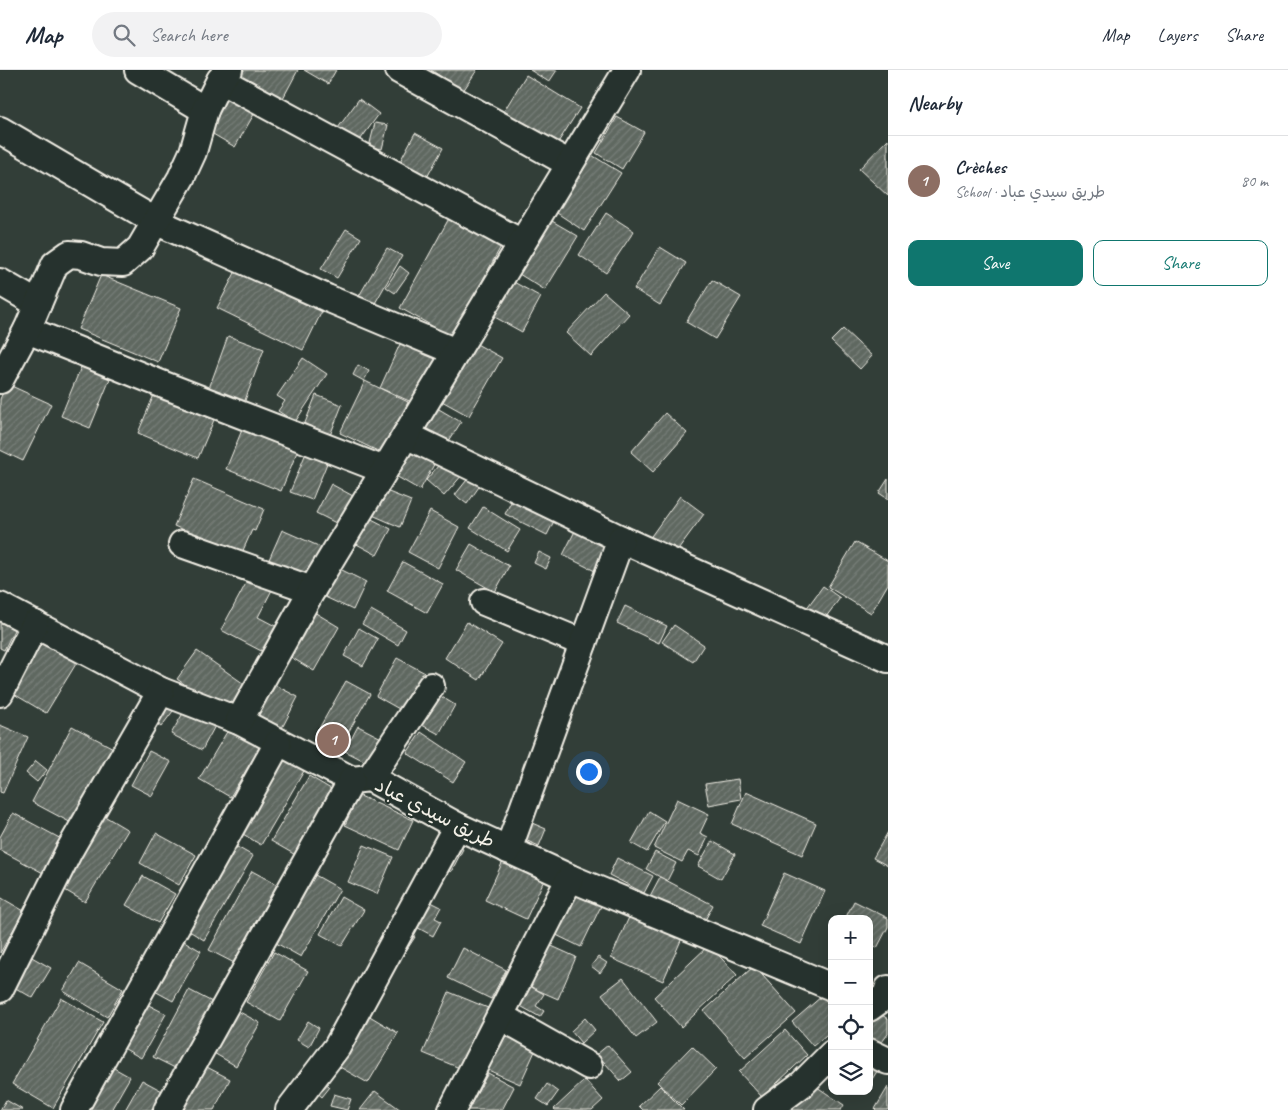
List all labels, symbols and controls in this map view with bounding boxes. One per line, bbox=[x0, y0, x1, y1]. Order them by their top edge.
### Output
search box bbox=[92, 12, 442, 57]
text: Map bbox=[25, 20, 62, 50]
icon: search bbox=[110, 21, 138, 49]
text: Search here bbox=[150, 23, 228, 47]
text: Map bbox=[1102, 24, 1130, 46]
text: Layers bbox=[1158, 24, 1197, 46]
text: Share bbox=[1225, 24, 1263, 46]
text: Nearby bbox=[908, 90, 961, 116]
text: Crèches bbox=[955, 155, 1006, 179]
text: 1 bbox=[920, 171, 928, 191]
text: 80 m bbox=[1241, 171, 1268, 191]
text: School · طريق سيدي عباد bbox=[955, 182, 1105, 202]
button: Save bbox=[908, 240, 1083, 286]
button: Share bbox=[1093, 240, 1268, 286]
pin: 1 bbox=[317, 721, 349, 759]
your location bbox=[576, 759, 602, 785]
street label: طريق سيدي عباد bbox=[370, 772, 499, 856]
map controls bbox=[828, 915, 873, 1095]
button: + bbox=[828, 915, 873, 960]
button: − bbox=[828, 960, 873, 1005]
button: locate bbox=[828, 1005, 873, 1050]
button: layers bbox=[828, 1050, 873, 1095]

